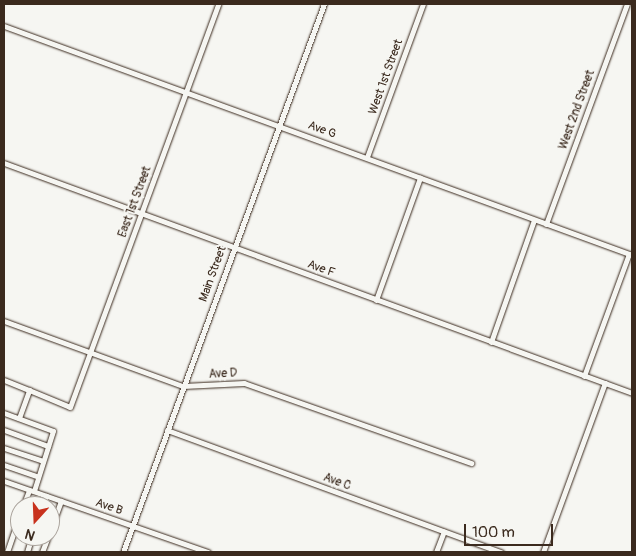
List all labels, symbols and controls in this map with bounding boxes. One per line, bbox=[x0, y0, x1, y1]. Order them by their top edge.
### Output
street label: West 1st Street bbox=[366, 37, 406, 117]
street label: West 2nd Street bbox=[556, 68, 598, 152]
street label: Ave G bbox=[306, 118, 338, 142]
street label: East 1st Street bbox=[115, 164, 155, 240]
street label: Main Street bbox=[196, 244, 230, 304]
street label: Ave F bbox=[305, 257, 337, 281]
street label: Ave D bbox=[208, 366, 238, 382]
street label: Ave C bbox=[321, 470, 353, 494]
north arrow bbox=[10, 496, 60, 546]
street label: Ave B bbox=[94, 496, 124, 518]
scale bar bbox=[466, 514, 555, 546]
text: 100 m bbox=[472, 523, 515, 542]
text: N bbox=[23, 525, 37, 544]

